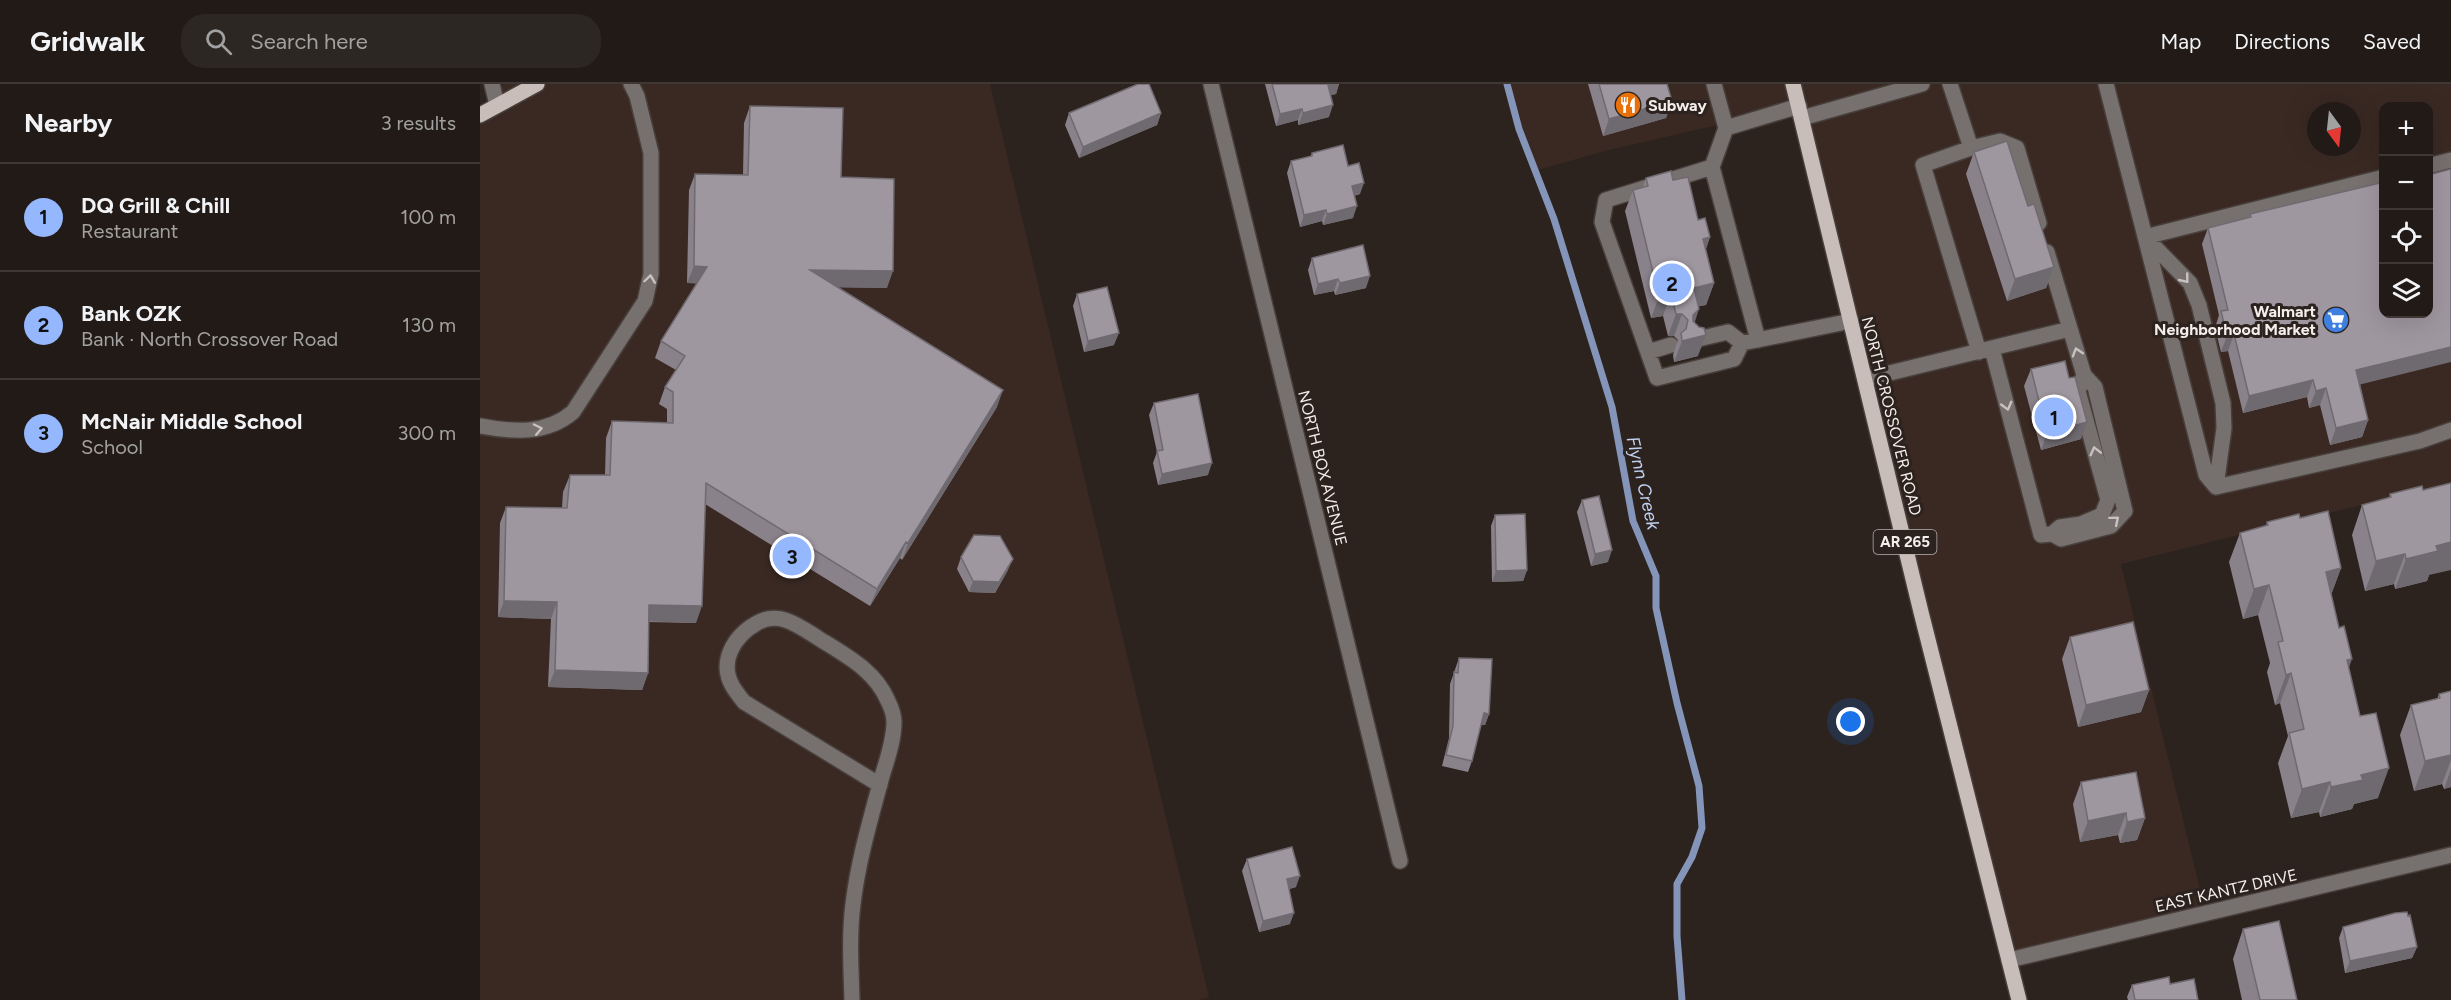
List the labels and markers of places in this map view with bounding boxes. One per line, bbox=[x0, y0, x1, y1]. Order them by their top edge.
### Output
restaurant icon: Subway bbox=[1613, 90, 1643, 120]
place label: Subway bbox=[1648, 96, 1707, 115]
pin: 2 bbox=[1652, 260, 1692, 306]
place label: Walmart Neighborhood Market bbox=[2154, 302, 2316, 339]
supermarket icon: Walmart Neighborhood Market bbox=[2321, 305, 2351, 335]
pin: 1 bbox=[2034, 394, 2074, 440]
pin: 3 bbox=[772, 534, 812, 578]

